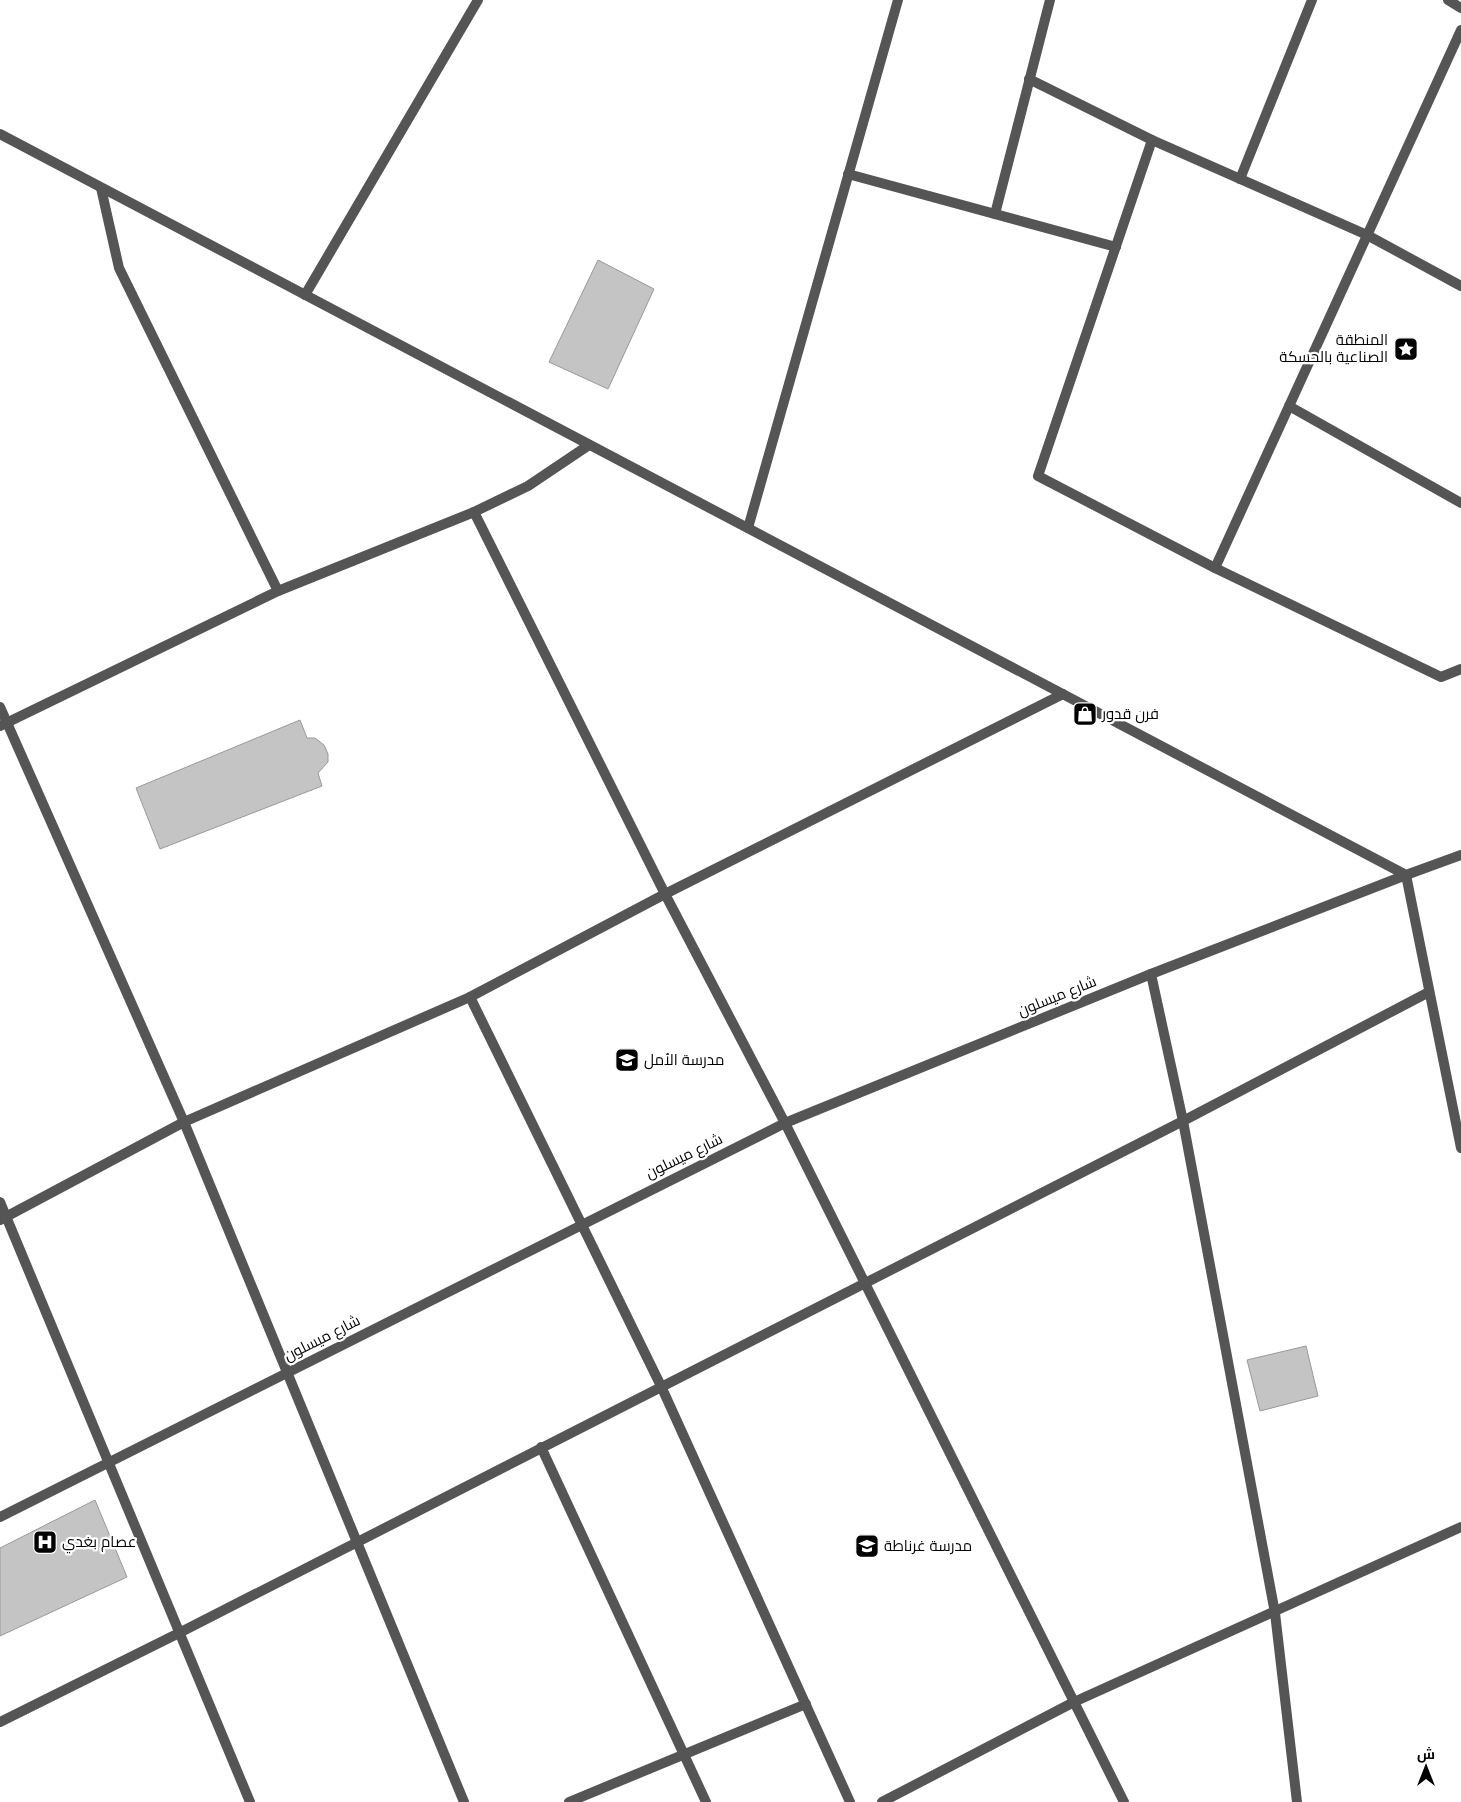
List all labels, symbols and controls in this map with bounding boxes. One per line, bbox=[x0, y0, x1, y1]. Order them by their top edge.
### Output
place label: المنطقة الصناعية بالحسكة bbox=[1279, 331, 1388, 366]
place icon: المنطقة الصناعية بالحسكة bbox=[1393, 336, 1419, 362]
shop icon: فرن قدور bbox=[1072, 701, 1098, 727]
place label: فرن قدور bbox=[1101, 705, 1159, 724]
street label: شارع ميسلون bbox=[1015, 972, 1100, 1022]
school or university icon: مدرسة الأمل bbox=[614, 1047, 640, 1073]
place label: مدرسة الأمل bbox=[644, 1051, 724, 1070]
street label: شارع ميسلون bbox=[643, 1130, 726, 1184]
street label: شارع ميسلون bbox=[281, 1311, 364, 1367]
hospital icon: عصام بغدي bbox=[32, 1529, 58, 1555]
place label: عصام بغدي bbox=[62, 1533, 136, 1554]
school or university icon: مدرسة غرناطة bbox=[854, 1533, 880, 1559]
place label: مدرسة غرناطة bbox=[884, 1537, 972, 1555]
north arrow bbox=[1401, 1742, 1451, 1792]
text: ش bbox=[1417, 1746, 1435, 1763]

